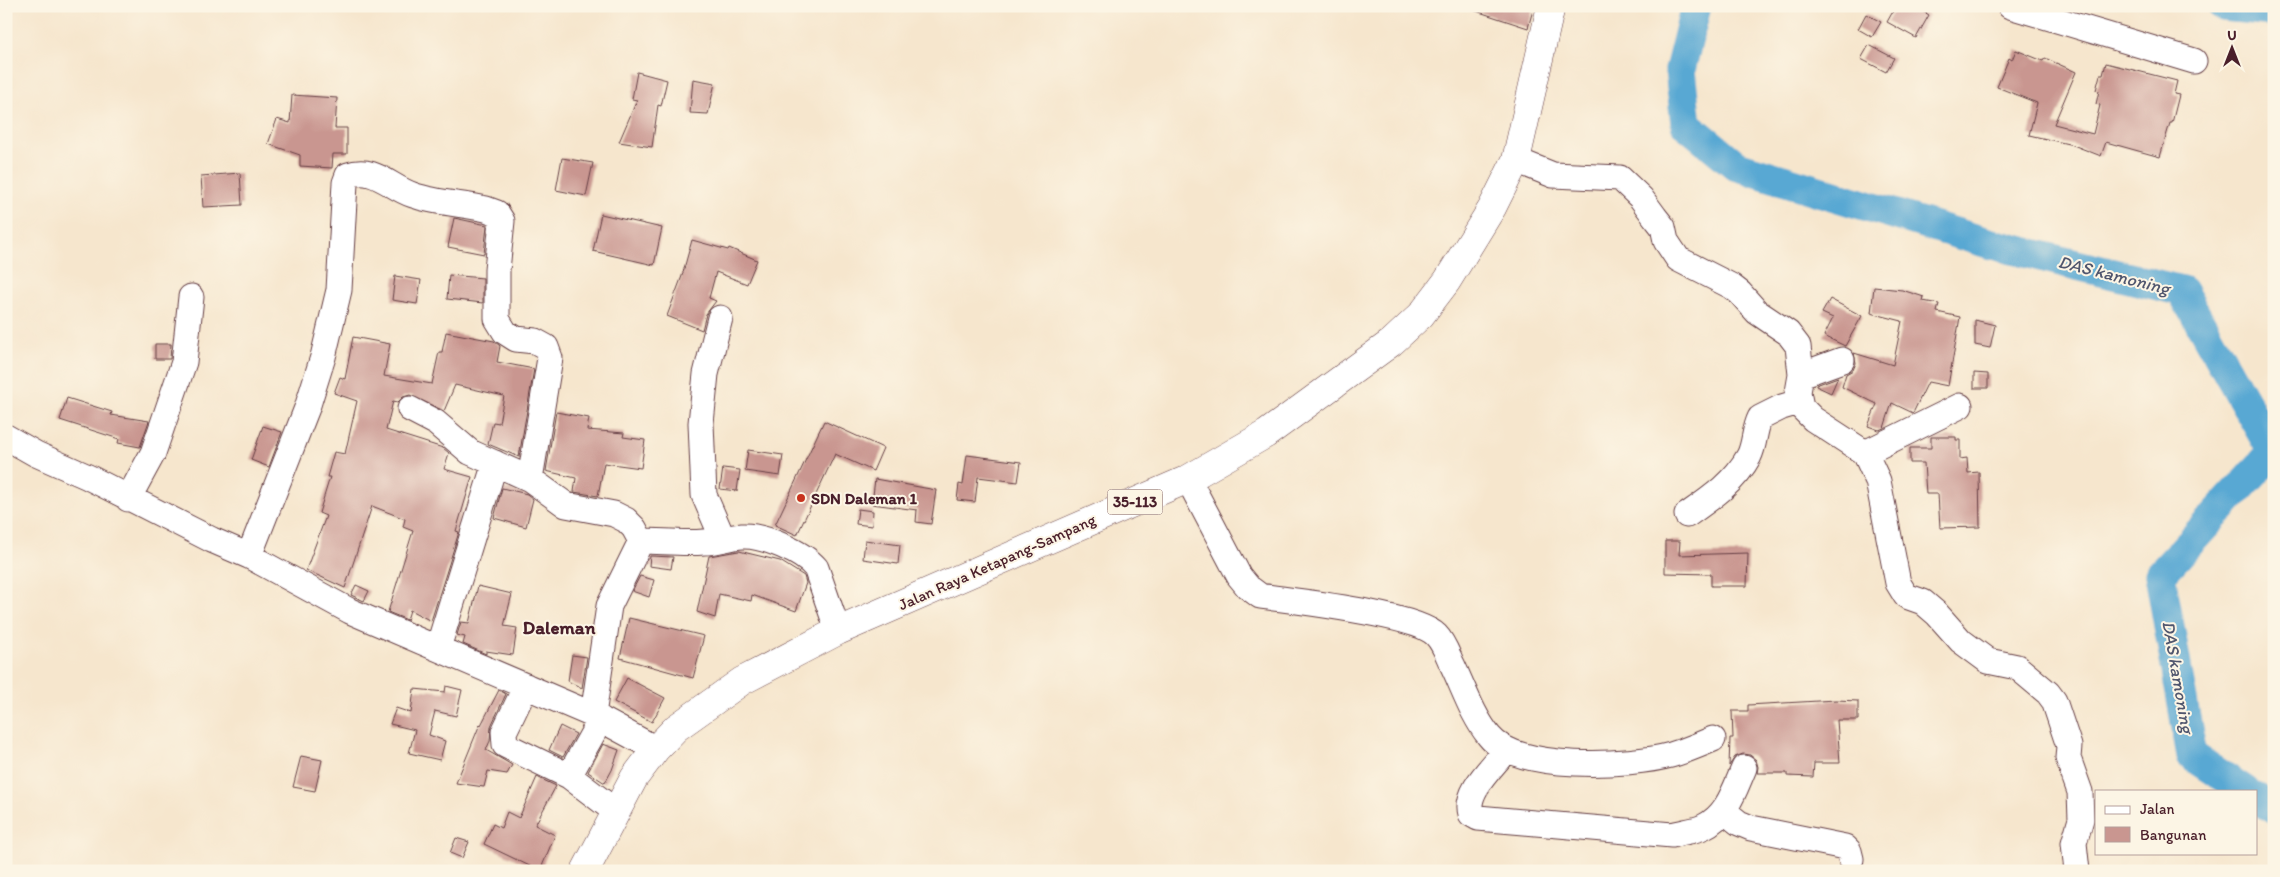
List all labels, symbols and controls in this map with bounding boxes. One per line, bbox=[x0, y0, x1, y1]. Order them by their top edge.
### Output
north arrow bbox=[2208, 22, 2258, 72]
text: U bbox=[2227, 27, 2237, 44]
water label: DAS kamoning bbox=[2056, 251, 2175, 300]
place label: SDN Daleman 1 bbox=[811, 489, 917, 508]
road number: 35-113 bbox=[1108, 490, 1162, 514]
marker: SDN Daleman 1 bbox=[795, 492, 807, 504]
street label: Jalan Raya Ketapang-Sampang bbox=[895, 509, 1099, 614]
district label: Daleman bbox=[523, 616, 596, 639]
water label: DAS kamoning bbox=[2157, 619, 2199, 738]
legend bbox=[2095, 790, 2258, 854]
text: Jalan bbox=[2140, 800, 2174, 818]
text: Bangunan bbox=[2140, 826, 2207, 844]

